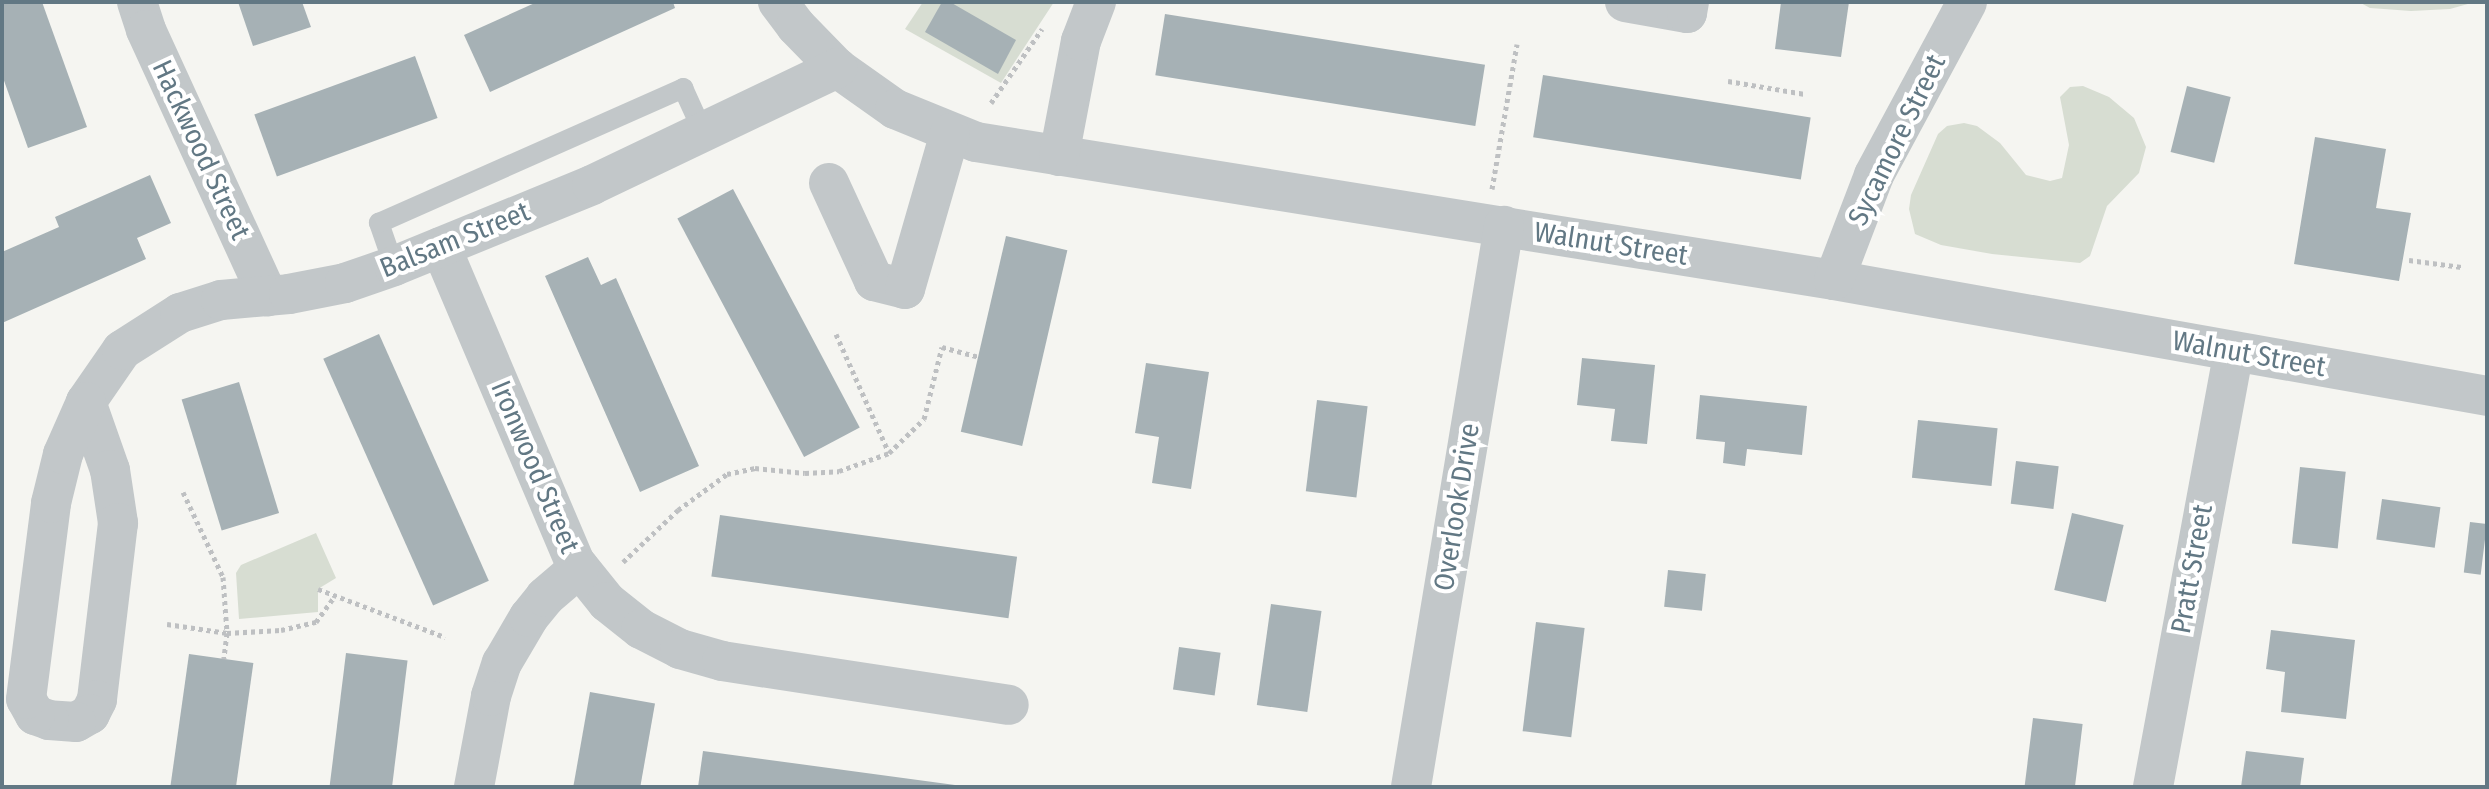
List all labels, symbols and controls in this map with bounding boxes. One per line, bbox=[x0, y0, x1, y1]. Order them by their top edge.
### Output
street label: Sycamore Street bbox=[1841, 49, 1953, 231]
street label: Hackwood Street bbox=[145, 55, 257, 245]
street label: Balsam Street bbox=[375, 195, 535, 285]
street label: Walnut Street bbox=[1532, 215, 1690, 273]
street label: Walnut Street bbox=[2170, 324, 2328, 384]
street label: Ironwood Street bbox=[484, 376, 586, 558]
street label: Overlook Drive bbox=[1427, 421, 1487, 593]
street label: Pratt Street bbox=[2164, 502, 2220, 636]

